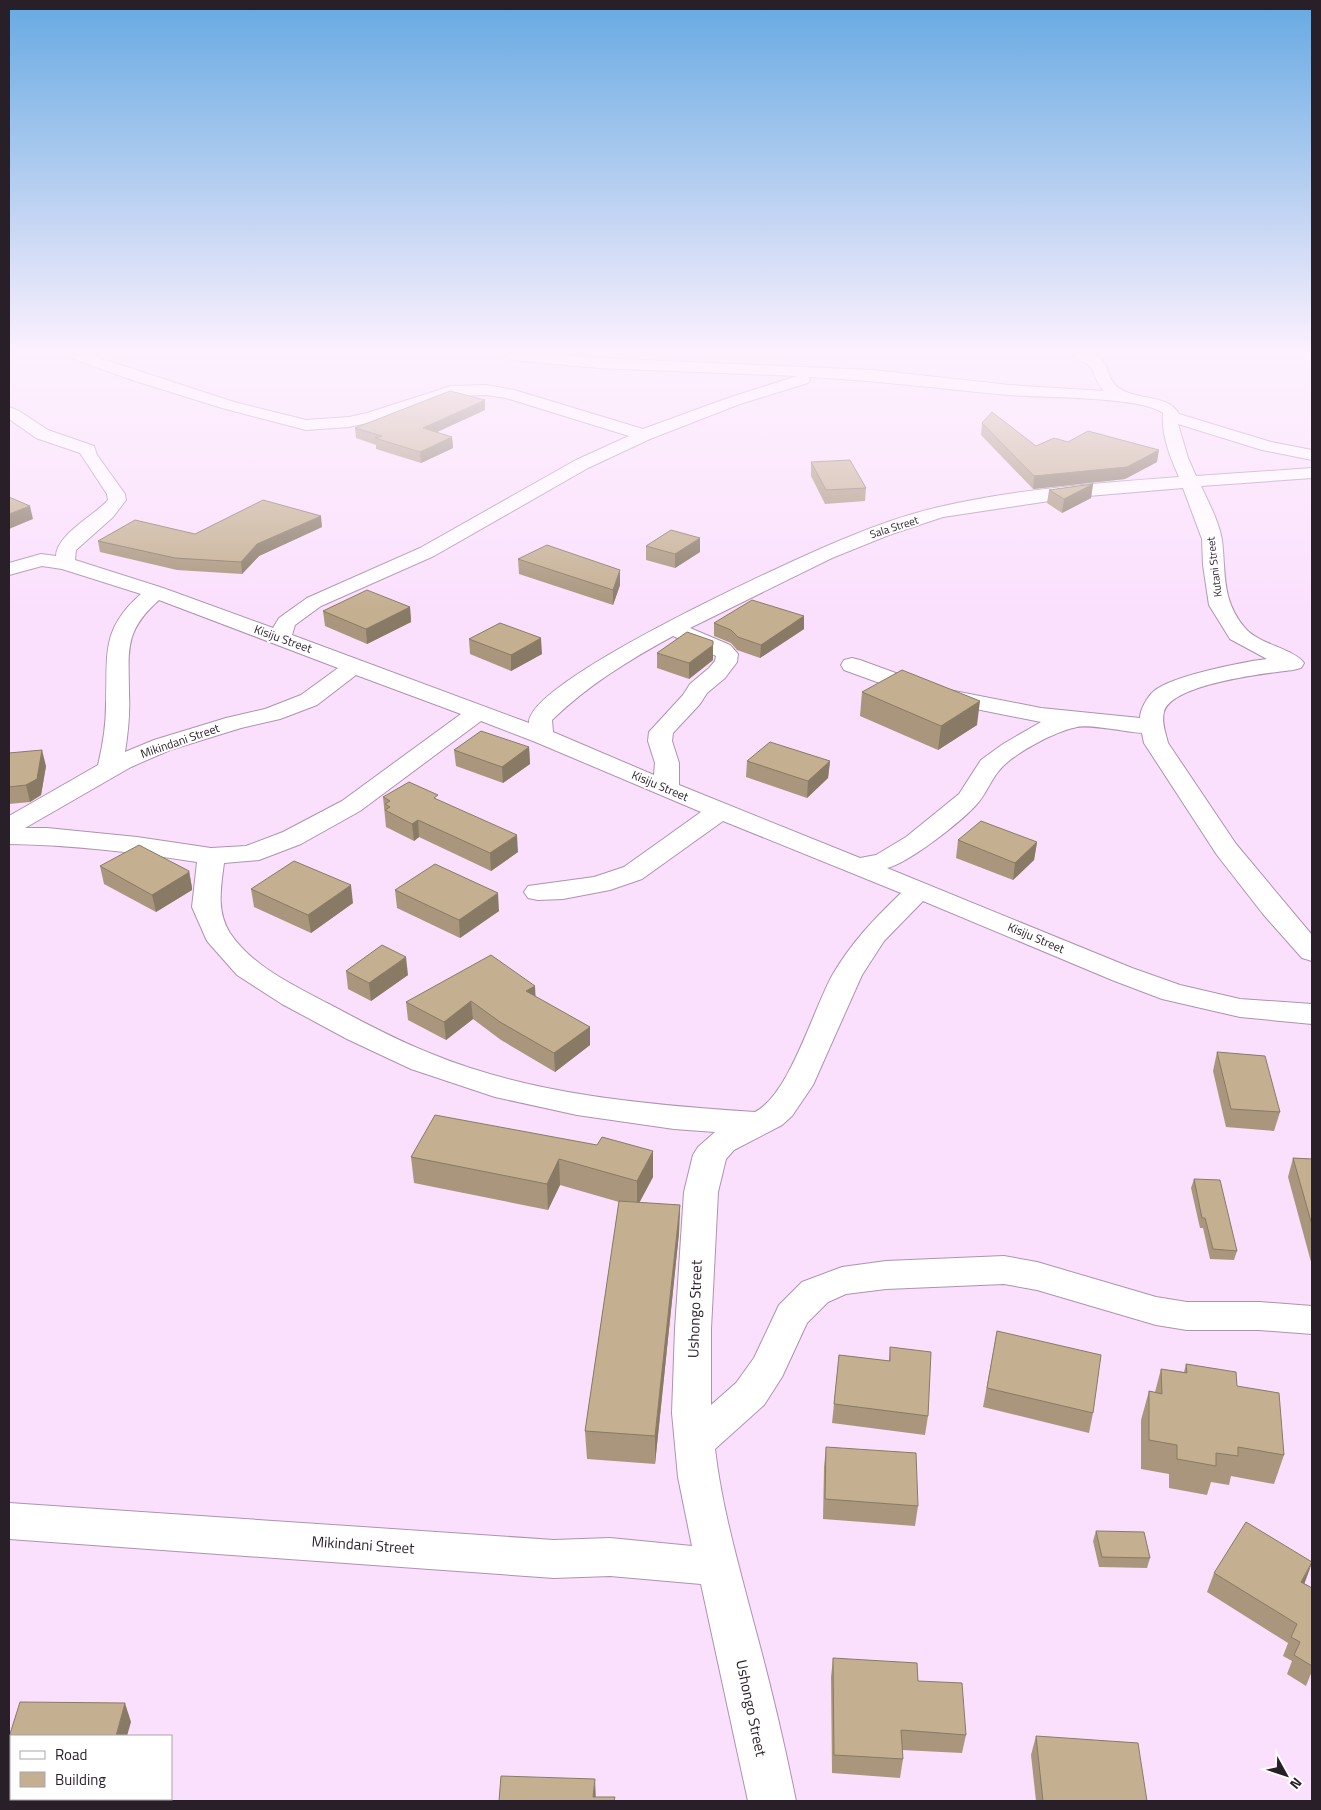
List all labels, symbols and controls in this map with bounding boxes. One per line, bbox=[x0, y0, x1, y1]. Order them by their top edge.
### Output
street label: Sala Street bbox=[868, 512, 921, 542]
street label: Kutani Street bbox=[1202, 536, 1226, 598]
street label: Kisiju Street bbox=[252, 619, 315, 658]
street label: Mikindani Street bbox=[138, 718, 223, 763]
street label: Kisiju Street bbox=[629, 765, 692, 806]
street label: Kisiju Street bbox=[1005, 917, 1068, 958]
street label: Ushongo Street bbox=[681, 1259, 708, 1358]
street label: Mikindani Street bbox=[311, 1529, 416, 1560]
street label: Ushongo Street bbox=[730, 1657, 773, 1759]
legend bbox=[10, 1735, 172, 1800]
text: Road bbox=[55, 1743, 87, 1766]
north arrow bbox=[1261, 1750, 1311, 1800]
text: Building bbox=[55, 1768, 106, 1791]
text: N bbox=[1285, 1773, 1308, 1794]

